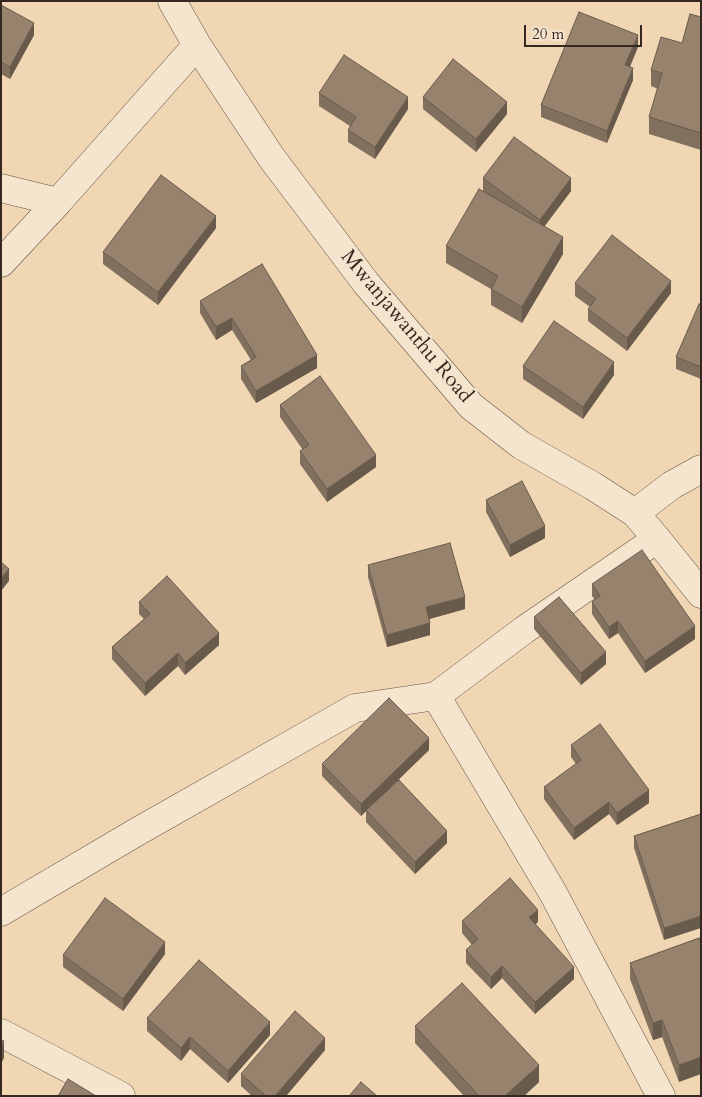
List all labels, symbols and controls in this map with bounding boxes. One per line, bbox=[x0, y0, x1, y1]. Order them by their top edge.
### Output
scale bar bbox=[527, 15, 644, 47]
text: 20 m bbox=[532, 24, 564, 44]
street label: Mwanjawanthu Road bbox=[335, 245, 477, 409]

